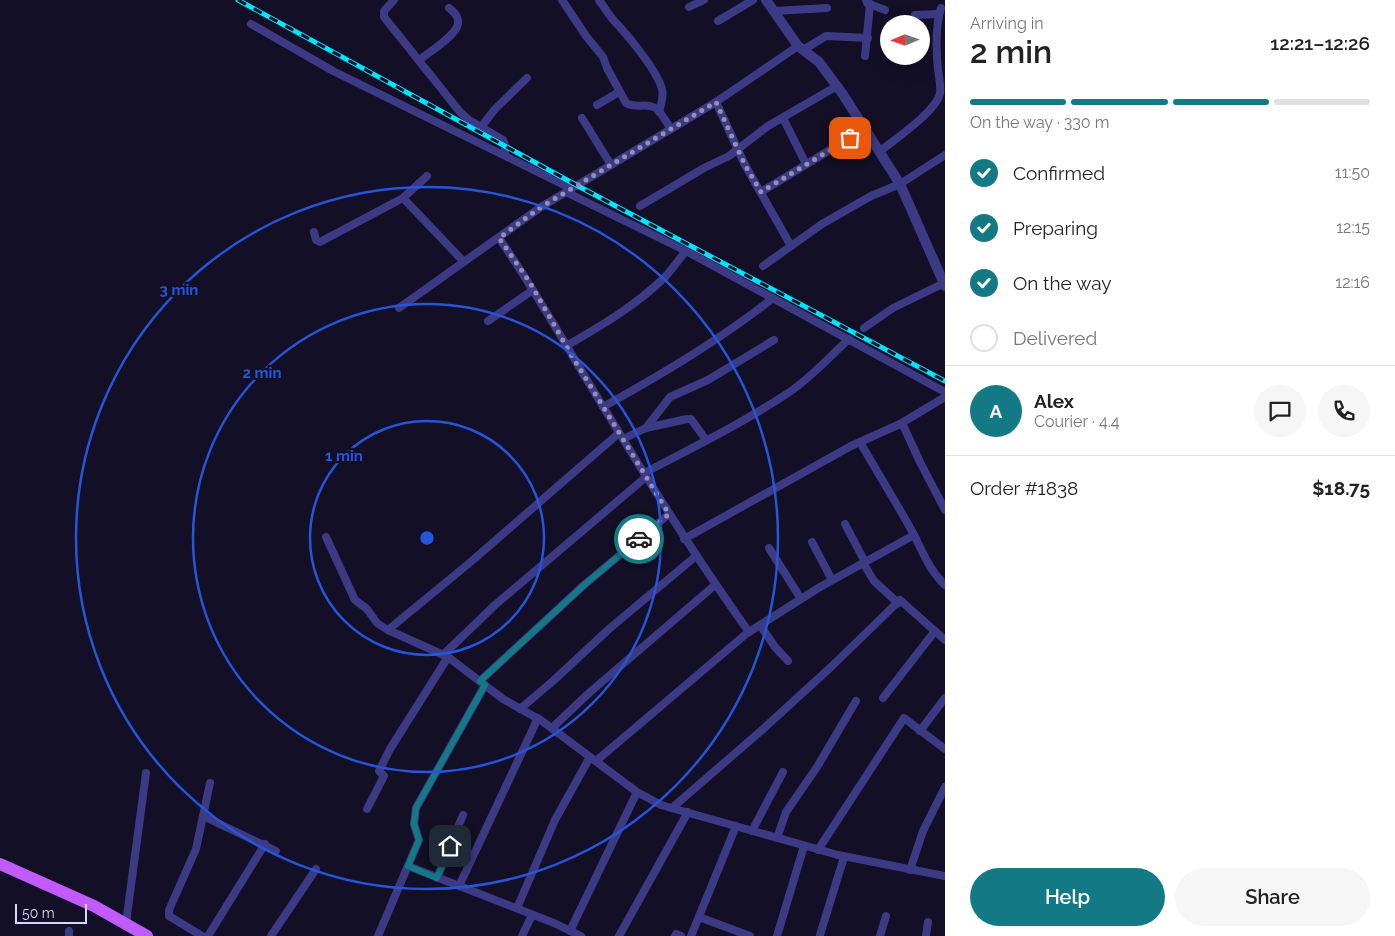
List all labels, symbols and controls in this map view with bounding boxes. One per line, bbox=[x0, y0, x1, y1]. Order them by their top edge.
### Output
text: Arriving in bbox=[970, 14, 1044, 33]
north arrow bbox=[880, 15, 930, 65]
map controls bbox=[880, 15, 930, 65]
text: 12:21–12:26 bbox=[1270, 32, 1370, 54]
text: 2 min bbox=[970, 33, 1052, 70]
text: On the way · 330 m bbox=[970, 113, 1109, 132]
pin bbox=[829, 117, 871, 159]
icon: bag bbox=[836, 124, 864, 152]
icon: check bbox=[970, 159, 998, 187]
text: Confirmed bbox=[1013, 162, 1105, 184]
text: 11:50 bbox=[1335, 163, 1370, 182]
icon: check bbox=[970, 214, 998, 242]
text: Preparing bbox=[1013, 217, 1098, 239]
text: 12:15 bbox=[1336, 218, 1370, 237]
icon: check bbox=[970, 269, 998, 297]
text: On the way bbox=[1013, 272, 1112, 294]
text: 12:16 bbox=[1335, 273, 1370, 292]
text: 3 min bbox=[160, 281, 198, 299]
text: Delivered bbox=[1013, 327, 1097, 349]
text: 2 min bbox=[243, 364, 281, 382]
button: chat bbox=[1254, 385, 1306, 437]
button: phone bbox=[1318, 385, 1370, 437]
text: Alex bbox=[1034, 390, 1074, 412]
text: A bbox=[990, 400, 1002, 422]
text: Courier · 4.4 bbox=[1034, 412, 1119, 431]
text: 1 min bbox=[325, 447, 363, 465]
text: Order #1838 bbox=[970, 477, 1078, 499]
text: $18.75 bbox=[1312, 477, 1370, 499]
courier bbox=[614, 514, 664, 564]
icon: car bbox=[625, 525, 653, 553]
centre of rings bbox=[418, 529, 436, 547]
pin bbox=[429, 825, 471, 867]
icon: home bbox=[436, 832, 464, 860]
button: Help bbox=[970, 868, 1165, 926]
button: Share bbox=[1175, 868, 1370, 926]
scale bar bbox=[15, 901, 88, 924]
text: 50 m bbox=[22, 905, 55, 921]

